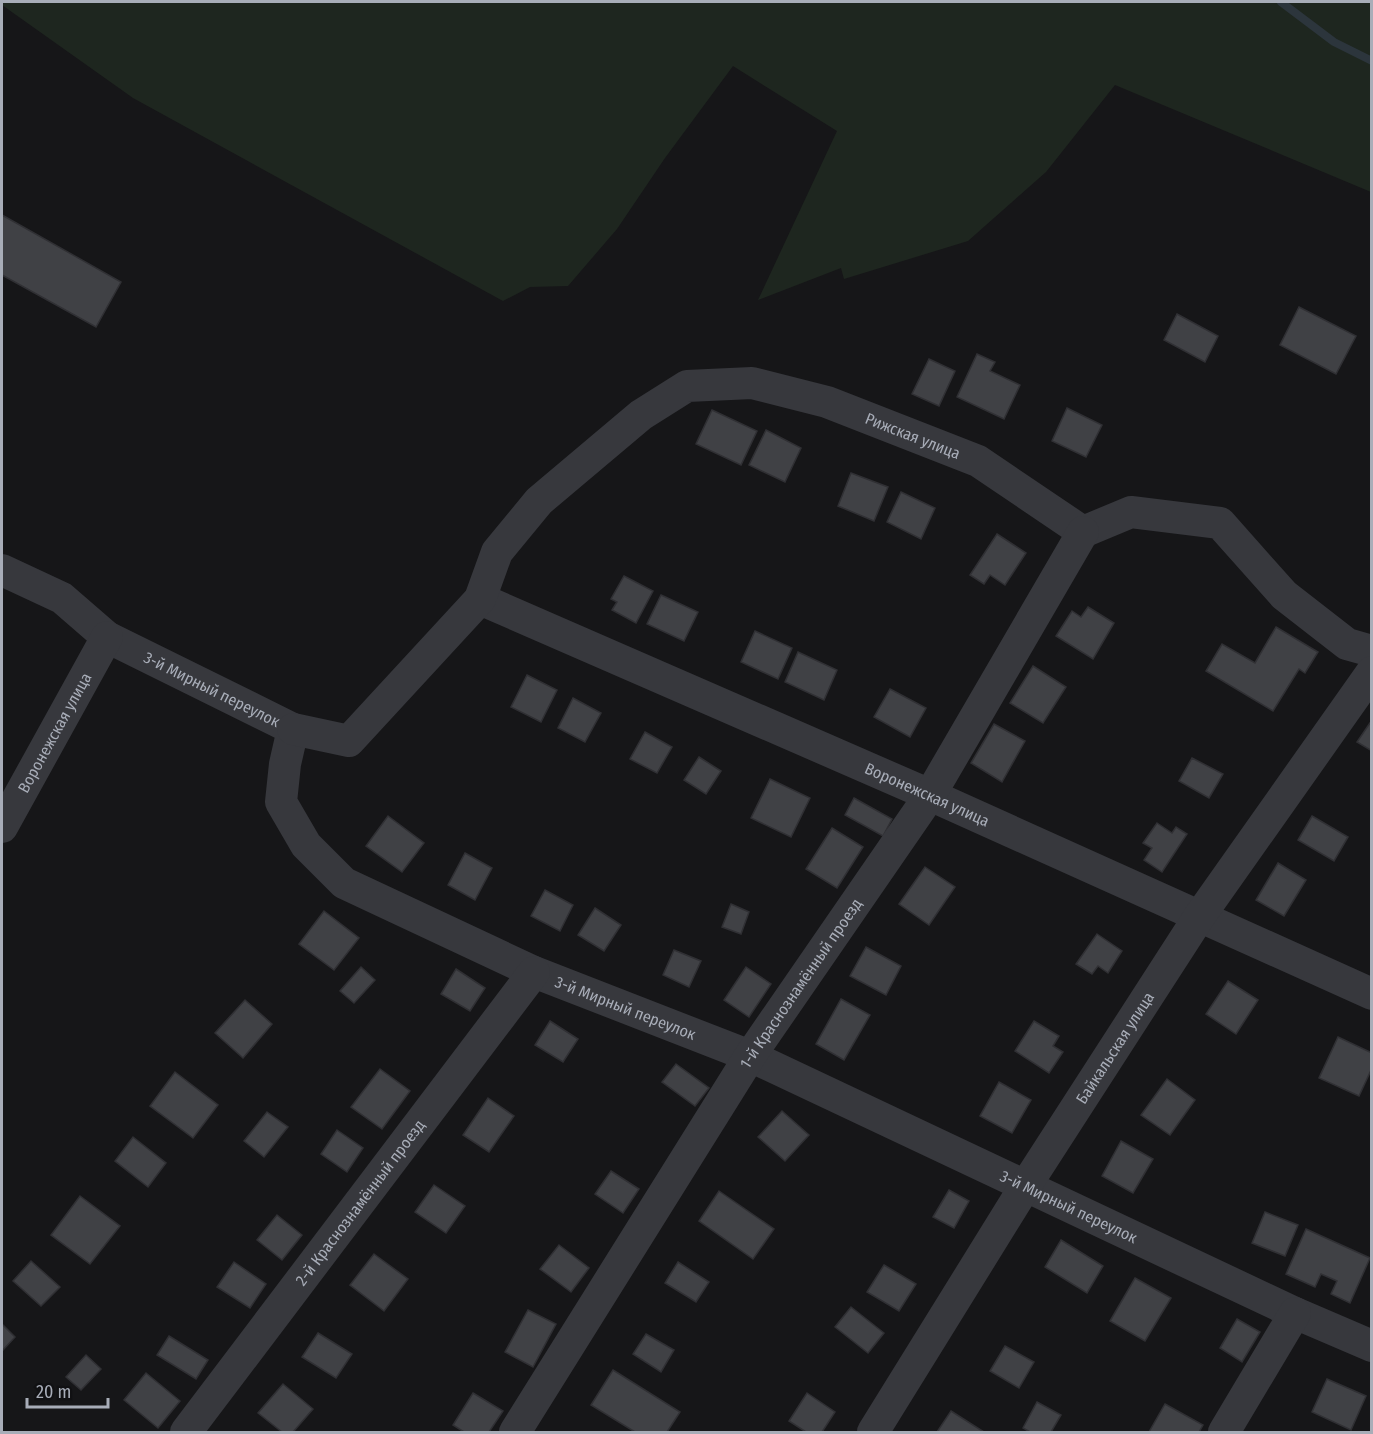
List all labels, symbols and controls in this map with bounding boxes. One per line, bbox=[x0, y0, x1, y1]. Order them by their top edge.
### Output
street label: Рижская улица bbox=[863, 408, 963, 463]
street label: 3-й Мирный переулок bbox=[141, 647, 284, 731]
street label: Воронежская улица bbox=[13, 669, 95, 796]
street label: Воронежская улица bbox=[862, 758, 993, 830]
street label: 1-й Краснознамённый проезд bbox=[735, 895, 865, 1072]
street label: 3-й Мирный переулок bbox=[553, 972, 699, 1044]
street label: Байкальская улица bbox=[1072, 988, 1158, 1107]
street label: 2-й Краснознамённый проезд bbox=[291, 1116, 428, 1289]
street label: 3-й Мирный переулок bbox=[997, 1166, 1141, 1247]
scale bar bbox=[27, 1371, 108, 1409]
text: 20 m bbox=[36, 1381, 71, 1403]

